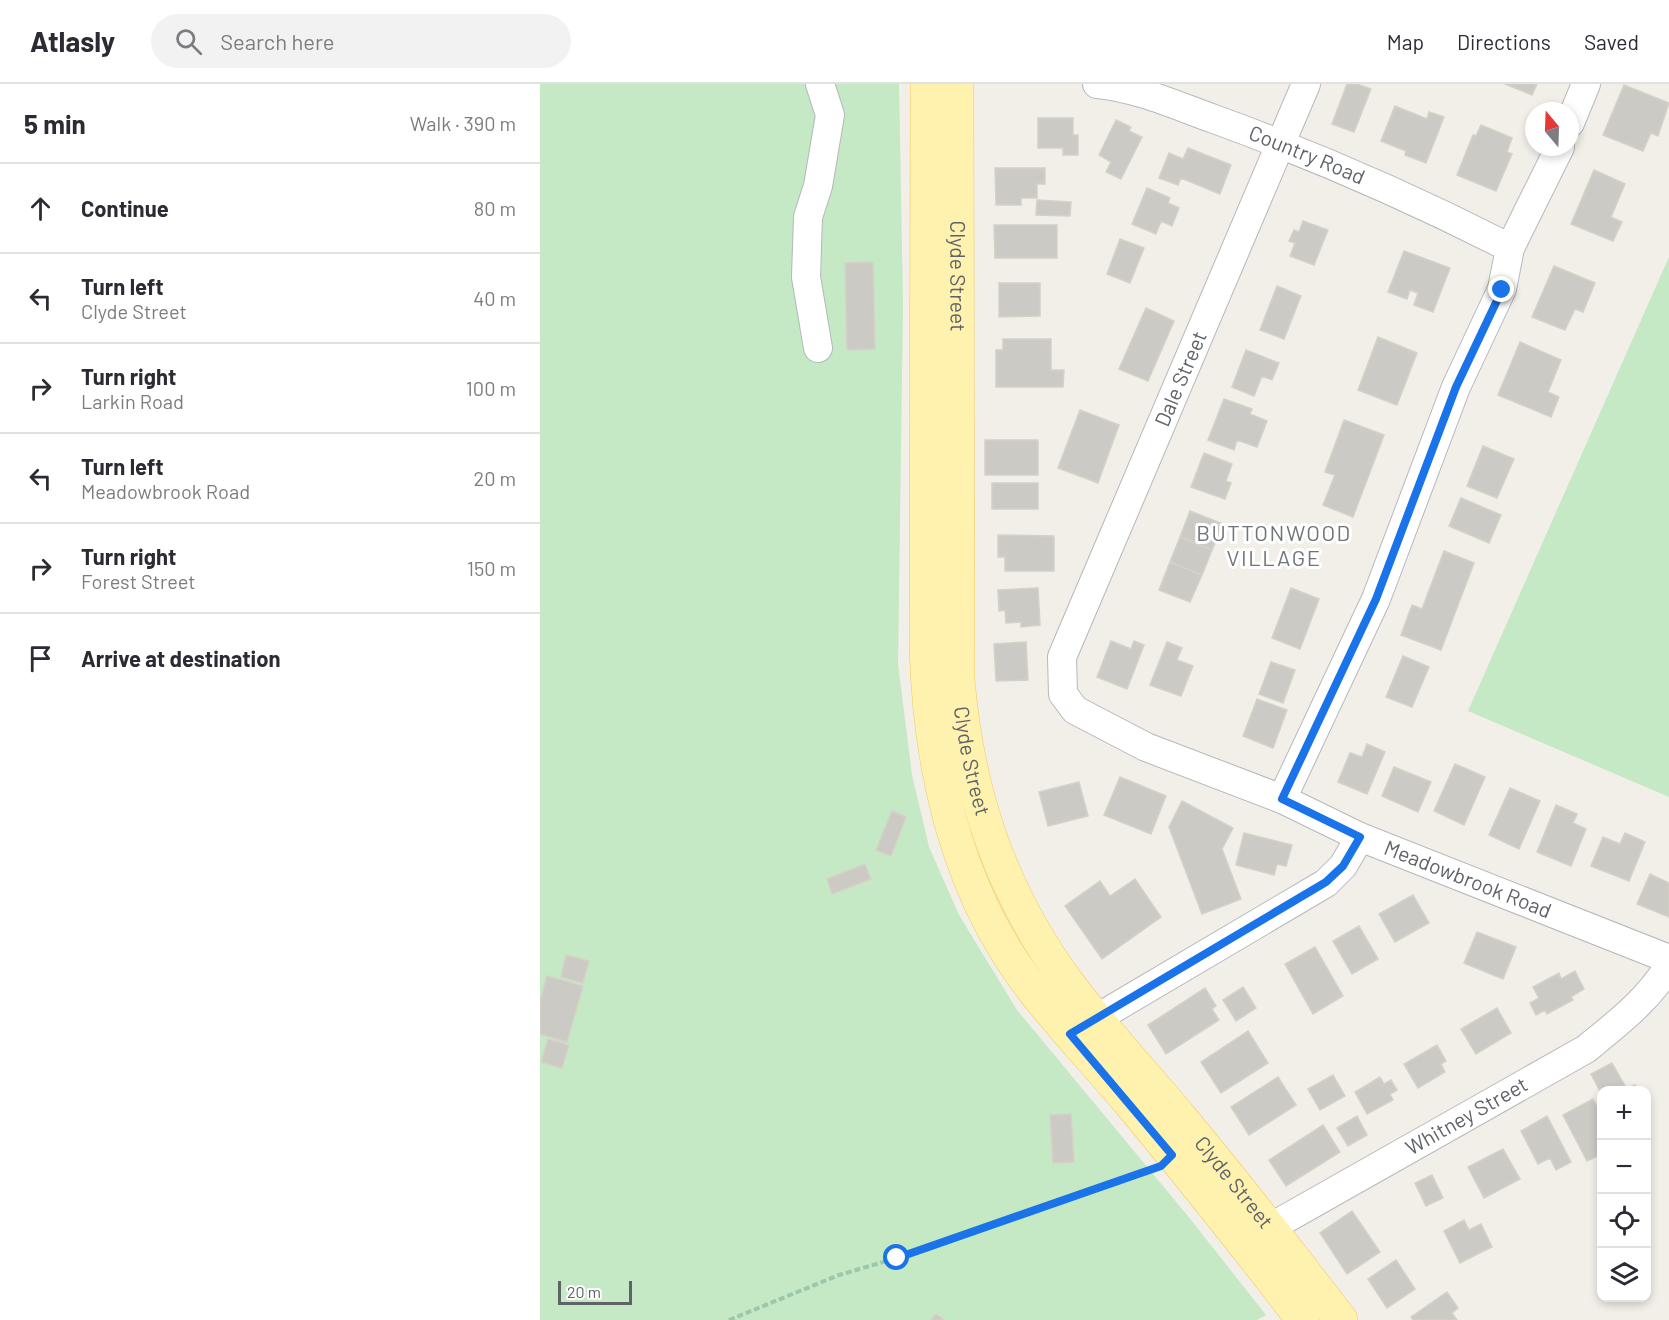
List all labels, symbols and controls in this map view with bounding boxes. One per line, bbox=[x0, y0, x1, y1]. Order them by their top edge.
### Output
search box bbox=[151, 14, 571, 68]
text: Atlasly bbox=[30, 24, 115, 58]
icon: search bbox=[172, 25, 205, 58]
text: Search here bbox=[220, 28, 335, 54]
text: Map bbox=[1387, 29, 1424, 54]
text: Directions bbox=[1457, 29, 1551, 54]
text: Saved bbox=[1584, 29, 1639, 54]
north arrow bbox=[1525, 102, 1579, 156]
text: 5 min bbox=[24, 108, 86, 139]
text: Walk · 390 m bbox=[410, 111, 516, 135]
street label: Country Road bbox=[1246, 119, 1369, 189]
icon: ahead bbox=[24, 192, 57, 225]
text: Continue bbox=[81, 195, 169, 221]
text: 80 m bbox=[474, 196, 516, 220]
street label: Clyde Street bbox=[946, 220, 971, 332]
text: Turn left bbox=[81, 273, 164, 299]
route end bbox=[1488, 276, 1514, 302]
icon: left bbox=[24, 282, 57, 315]
text: 40 m bbox=[473, 286, 516, 310]
text: Clyde Street bbox=[81, 299, 187, 323]
street label: Dale Street bbox=[1148, 327, 1211, 430]
text: Turn right bbox=[81, 363, 176, 389]
icon: right bbox=[24, 372, 57, 405]
text: 100 m bbox=[466, 376, 516, 400]
text: Larkin Road bbox=[81, 389, 184, 413]
text: Turn left bbox=[81, 453, 164, 479]
icon: left bbox=[24, 462, 57, 495]
text: 20 m bbox=[473, 466, 516, 490]
text: Meadowbrook Road bbox=[81, 479, 250, 503]
district label: BUTTONWOOD VILLAGE bbox=[1196, 519, 1352, 570]
text: Turn right bbox=[81, 543, 176, 569]
icon: right bbox=[24, 552, 57, 585]
text: 150 m bbox=[467, 556, 516, 580]
text: Forest Street bbox=[81, 569, 196, 593]
icon: arrive bbox=[24, 642, 57, 675]
text: Arrive at destination bbox=[81, 645, 280, 671]
street label: Clyde Street bbox=[950, 705, 997, 818]
street label: Meadowbrook Road bbox=[1381, 834, 1555, 922]
street label: Whitney Street bbox=[1401, 1071, 1531, 1160]
map controls bbox=[1597, 1086, 1651, 1302]
button: + bbox=[1597, 1086, 1651, 1140]
street label: Clyde Street bbox=[1190, 1130, 1279, 1233]
button: − bbox=[1597, 1140, 1651, 1194]
button: locate bbox=[1597, 1194, 1651, 1248]
route start bbox=[883, 1244, 909, 1270]
button: layers bbox=[1597, 1248, 1651, 1302]
scale bar bbox=[558, 1278, 632, 1306]
text: 20 m bbox=[567, 1282, 601, 1301]

